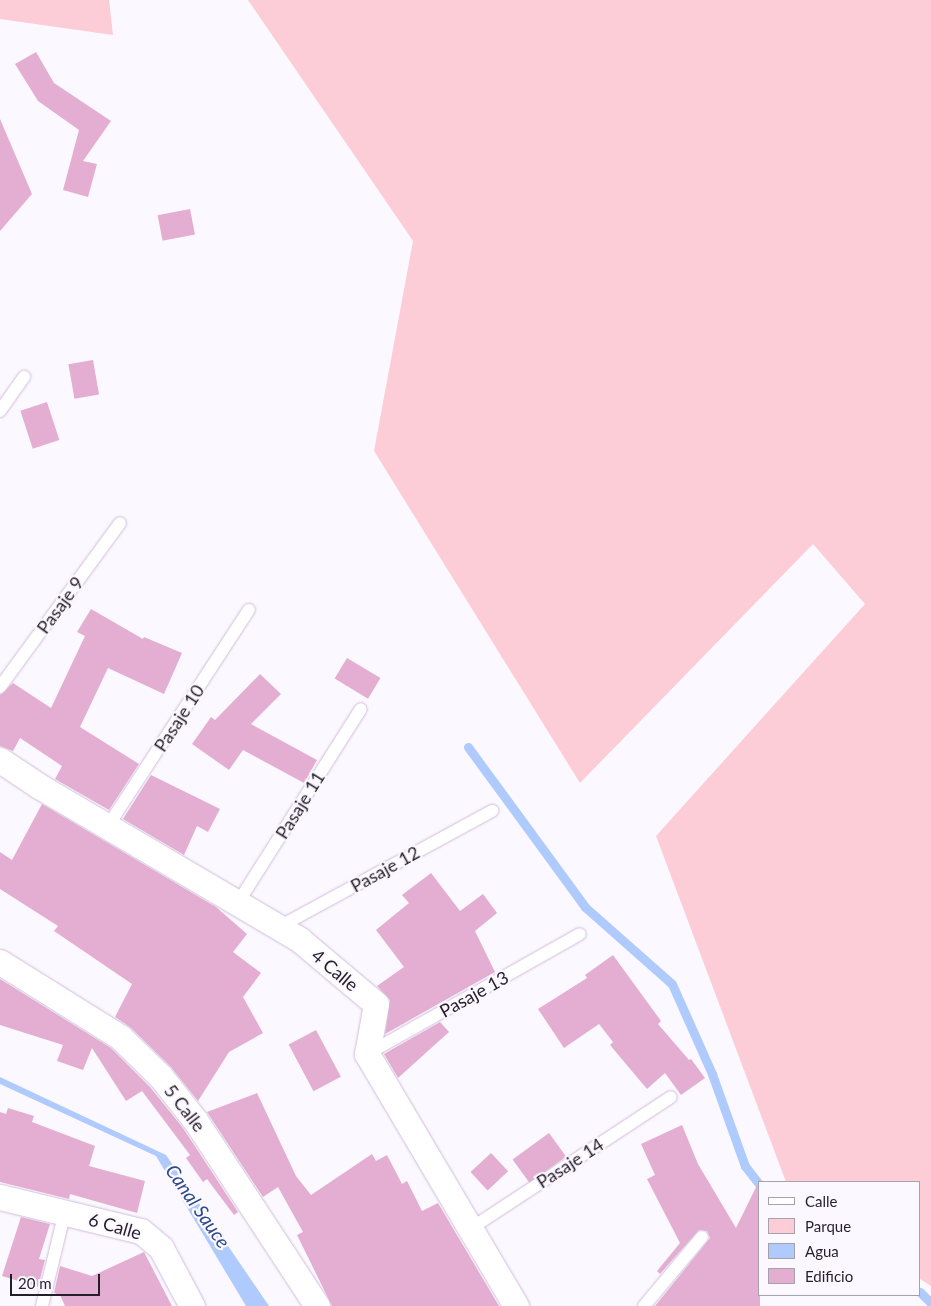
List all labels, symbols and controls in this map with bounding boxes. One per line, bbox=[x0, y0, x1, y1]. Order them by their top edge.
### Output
street label: Pasaje 9 bbox=[32, 572, 88, 638]
street label: Pasaje 10 bbox=[149, 680, 209, 756]
street label: Pasaje 11 bbox=[271, 767, 329, 843]
street label: Pasaje 12 bbox=[347, 841, 423, 897]
street label: 4 Calle bbox=[307, 944, 363, 996]
street label: Pasaje 13 bbox=[436, 966, 512, 1022]
street label: 5 Calle bbox=[160, 1080, 210, 1136]
street label: Pasaje 14 bbox=[532, 1133, 608, 1193]
water label: Canal Sauce bbox=[161, 1160, 235, 1252]
legend bbox=[758, 1181, 921, 1296]
text: Calle bbox=[805, 1192, 837, 1210]
street label: 6 Calle bbox=[86, 1208, 144, 1244]
text: Parque bbox=[805, 1217, 851, 1235]
text: Agua bbox=[805, 1242, 839, 1260]
scale bar bbox=[12, 1264, 102, 1296]
text: Edificio bbox=[805, 1267, 853, 1285]
text: 20 m bbox=[18, 1274, 52, 1292]

